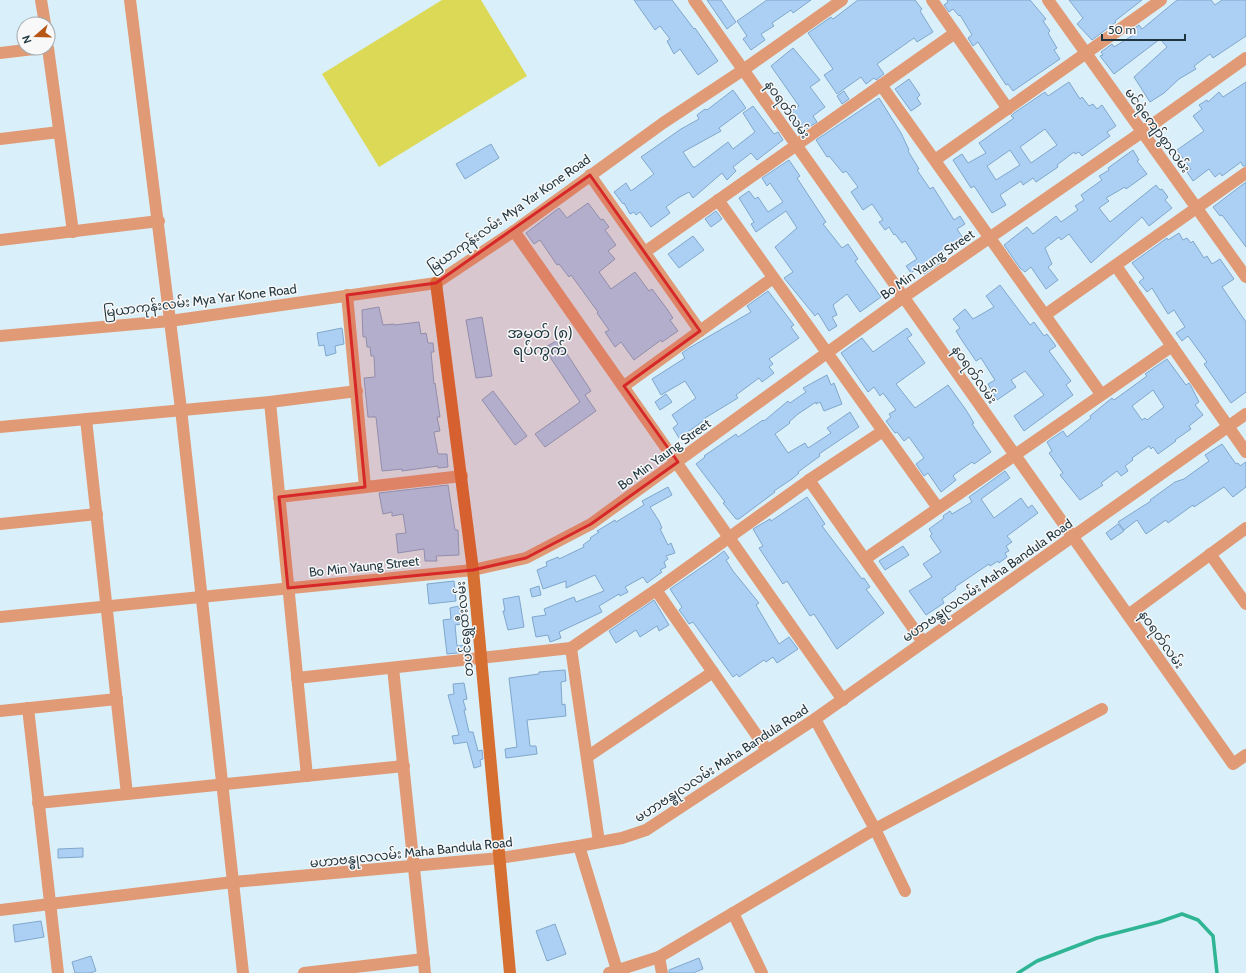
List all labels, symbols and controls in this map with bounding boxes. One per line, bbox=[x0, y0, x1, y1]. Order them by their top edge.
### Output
north arrow bbox=[16, 16, 56, 56]
scale bar bbox=[1102, 16, 1185, 42]
text: 50 m bbox=[1108, 22, 1136, 37]
text: N bbox=[19, 33, 35, 45]
street label: နဝရတ်လမ်း bbox=[760, 77, 814, 143]
street label: မင်ရဲကျော်စွာလမ်း bbox=[1120, 85, 1194, 177]
street label: မြယာကုန်းလမ်း Mya Yar Kone Road bbox=[425, 151, 595, 278]
street label: Bo Min Yaung Street bbox=[877, 225, 977, 302]
street label: မြယာကုန်းလမ်း Mya Yar Kone Road bbox=[103, 280, 298, 323]
district label: အမှတ် (၈) ရပ်ကွက် bbox=[507, 323, 573, 362]
street label: နဝရတ်လမ်း bbox=[947, 342, 1001, 408]
street label: Bo Min Yaung Street bbox=[614, 415, 714, 493]
street label: မဟာဗန္ဓုလလမ်း Maha Bandula Road bbox=[899, 515, 1077, 648]
street label: Bo Min Yaung Street bbox=[308, 552, 421, 580]
street label: တပင်ရွှေထီးလမ်း bbox=[452, 580, 479, 677]
street label: နဝရတ်လမ်း bbox=[1134, 607, 1188, 673]
street label: မဟာဗန္ဓုလလမ်း Maha Bandula Road bbox=[631, 701, 813, 828]
street label: မဟာဗန္ဓုလလမ်း Maha Bandula Road bbox=[309, 833, 514, 874]

